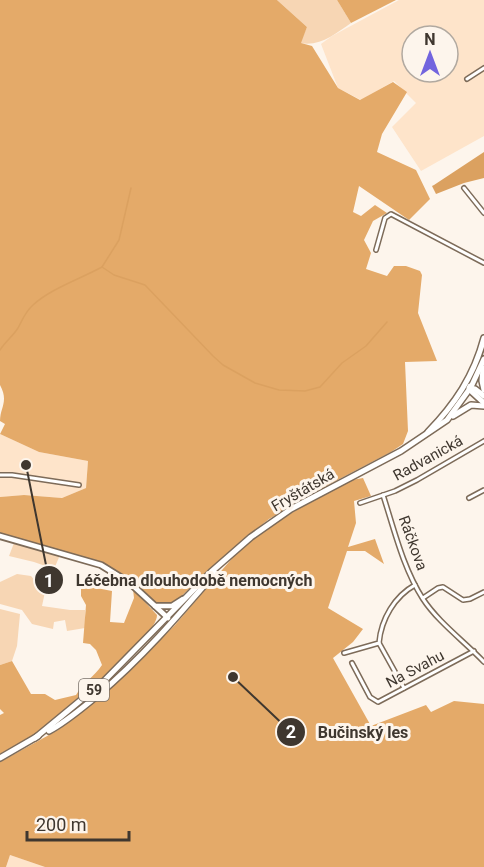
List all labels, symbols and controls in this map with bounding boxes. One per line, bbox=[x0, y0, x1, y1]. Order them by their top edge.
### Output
north arrow bbox=[400, 24, 460, 84]
text: N bbox=[424, 30, 436, 49]
street label: Radvanická bbox=[390, 432, 466, 484]
street label: Fryštátská bbox=[268, 465, 338, 515]
street label: Ráčkova bbox=[395, 513, 431, 573]
callout: Léčebna dlouhodobě nemocných bbox=[34, 563, 325, 597]
text: 1 bbox=[44, 570, 54, 591]
text: Léčebna dlouhodobě nemocných bbox=[76, 571, 312, 590]
street label: Na Svahu bbox=[383, 646, 447, 692]
road number: 59 bbox=[79, 679, 109, 701]
callout: Bučinský les bbox=[276, 715, 421, 749]
text: 2 bbox=[286, 721, 296, 742]
text: Bučinský les bbox=[318, 723, 408, 742]
scale bar bbox=[27, 804, 129, 842]
text: 200 m bbox=[36, 814, 87, 835]

